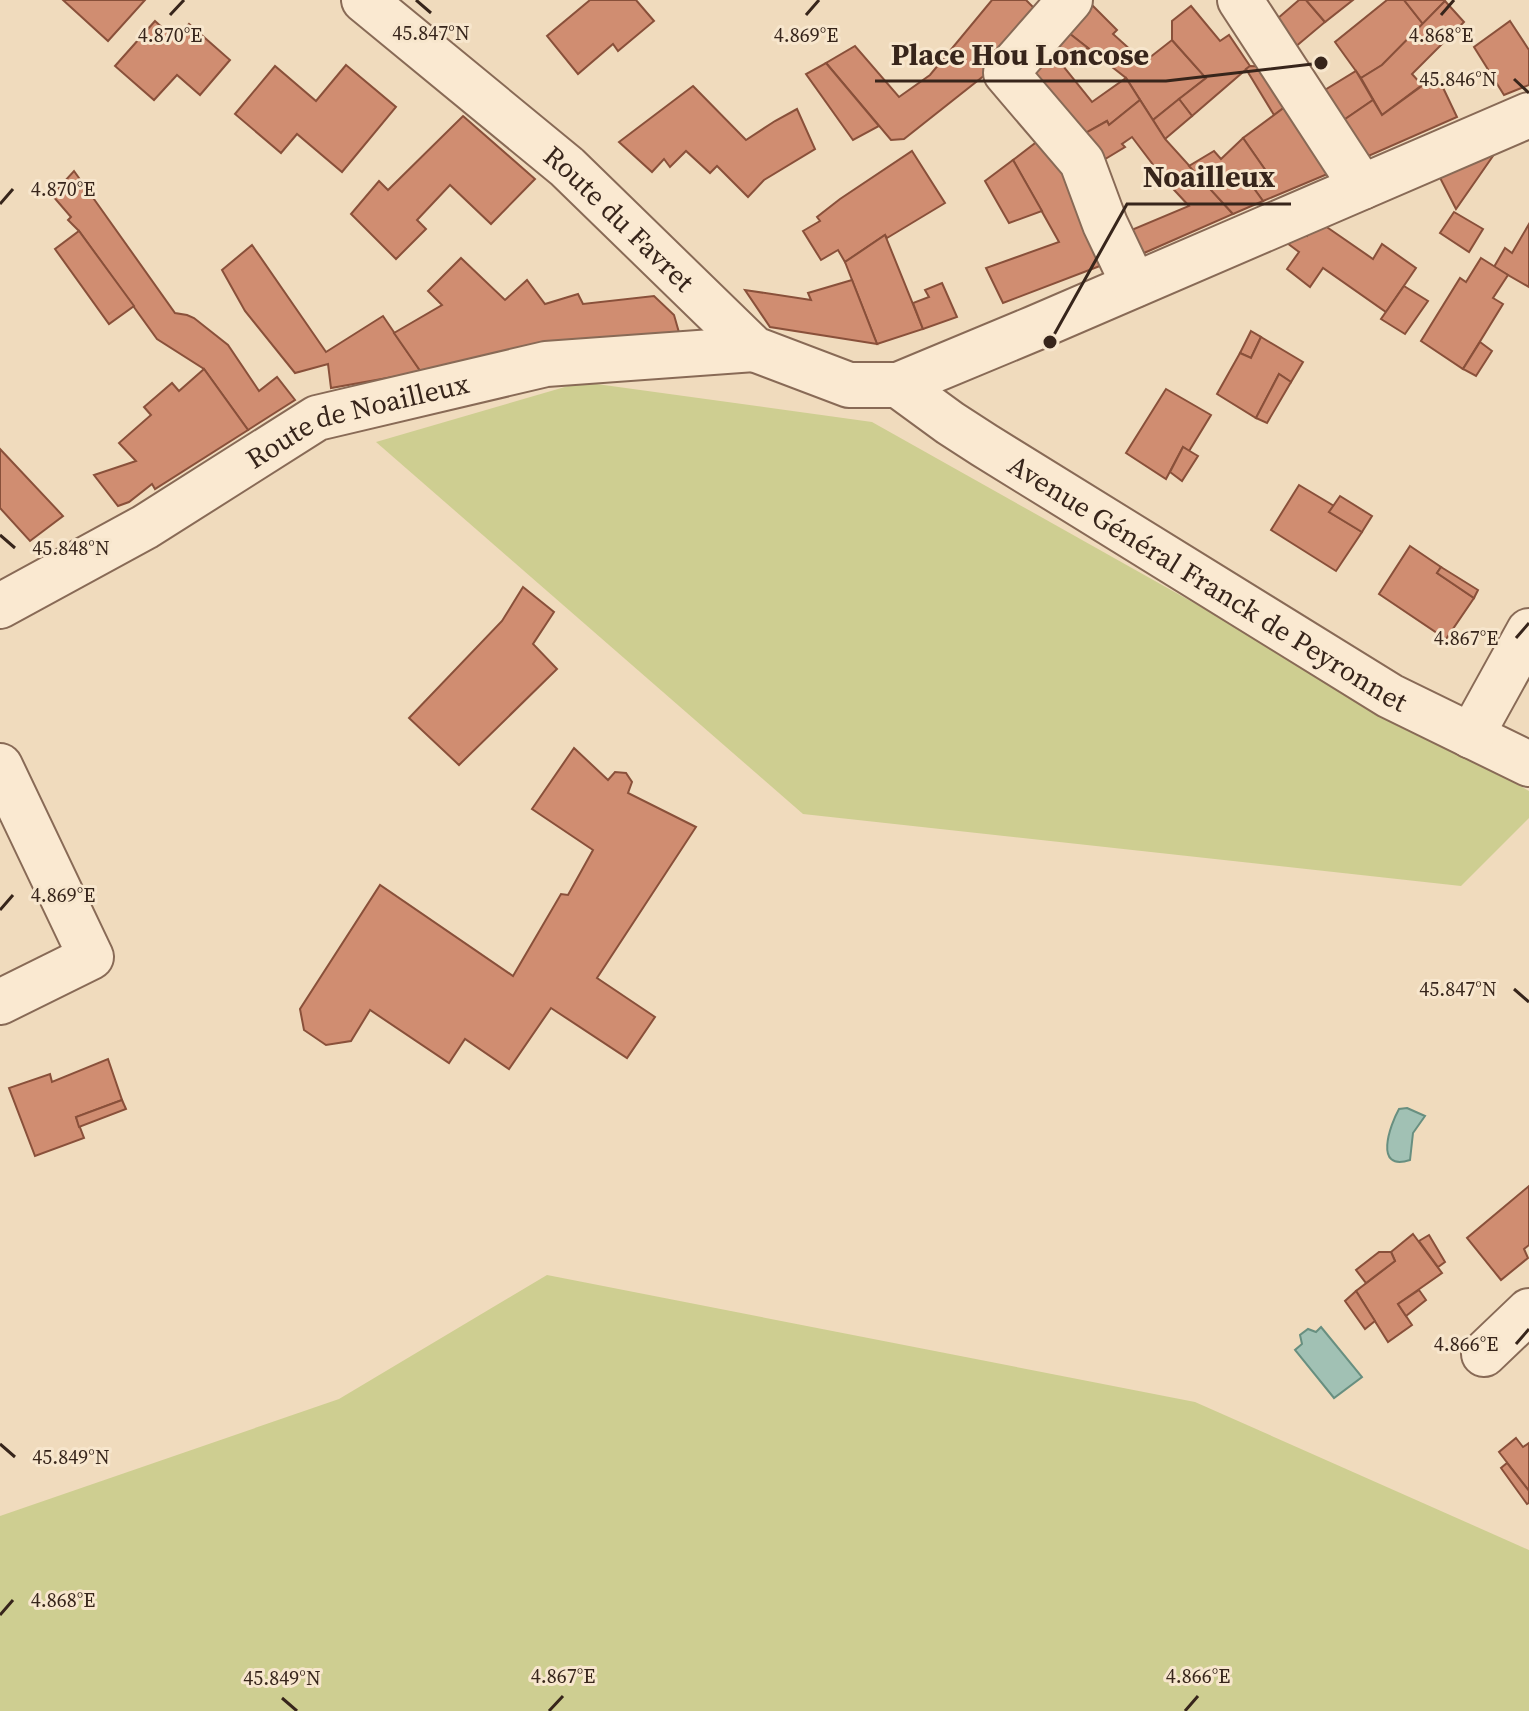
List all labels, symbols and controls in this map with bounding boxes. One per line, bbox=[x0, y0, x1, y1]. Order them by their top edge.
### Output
text: 45.847°N bbox=[392, 19, 470, 47]
text: 4.870°E bbox=[138, 21, 202, 49]
text: 4.869°E bbox=[774, 21, 838, 49]
text: 4.868°E bbox=[1409, 21, 1473, 49]
callout: Place Hou Loncose bbox=[875, 27, 1166, 81]
text: Place Hou Loncose bbox=[891, 34, 1149, 75]
text: 45.846°N bbox=[1419, 65, 1497, 93]
street label: Route du Favret bbox=[536, 137, 703, 300]
callout: Noailleux bbox=[1127, 150, 1291, 204]
text: Noailleux bbox=[1143, 156, 1276, 197]
text: 4.870°E bbox=[31, 175, 95, 203]
street label: Route de Noailleux bbox=[238, 364, 473, 477]
street label: Avenue Général Franck de Peyronnet bbox=[1001, 446, 1414, 721]
text: 45.848°N bbox=[32, 534, 110, 562]
text: 4.867°E bbox=[1434, 624, 1498, 652]
text: 4.869°E bbox=[31, 881, 95, 909]
text: 45.847°N bbox=[1419, 975, 1497, 1003]
text: 4.866°E bbox=[1434, 1330, 1498, 1358]
text: 45.849°N bbox=[32, 1443, 110, 1471]
text: 4.868°E bbox=[31, 1586, 95, 1614]
text: 4.867°E bbox=[531, 1662, 595, 1690]
text: 4.866°E bbox=[1166, 1662, 1230, 1690]
text: 45.849°N bbox=[243, 1664, 321, 1692]

